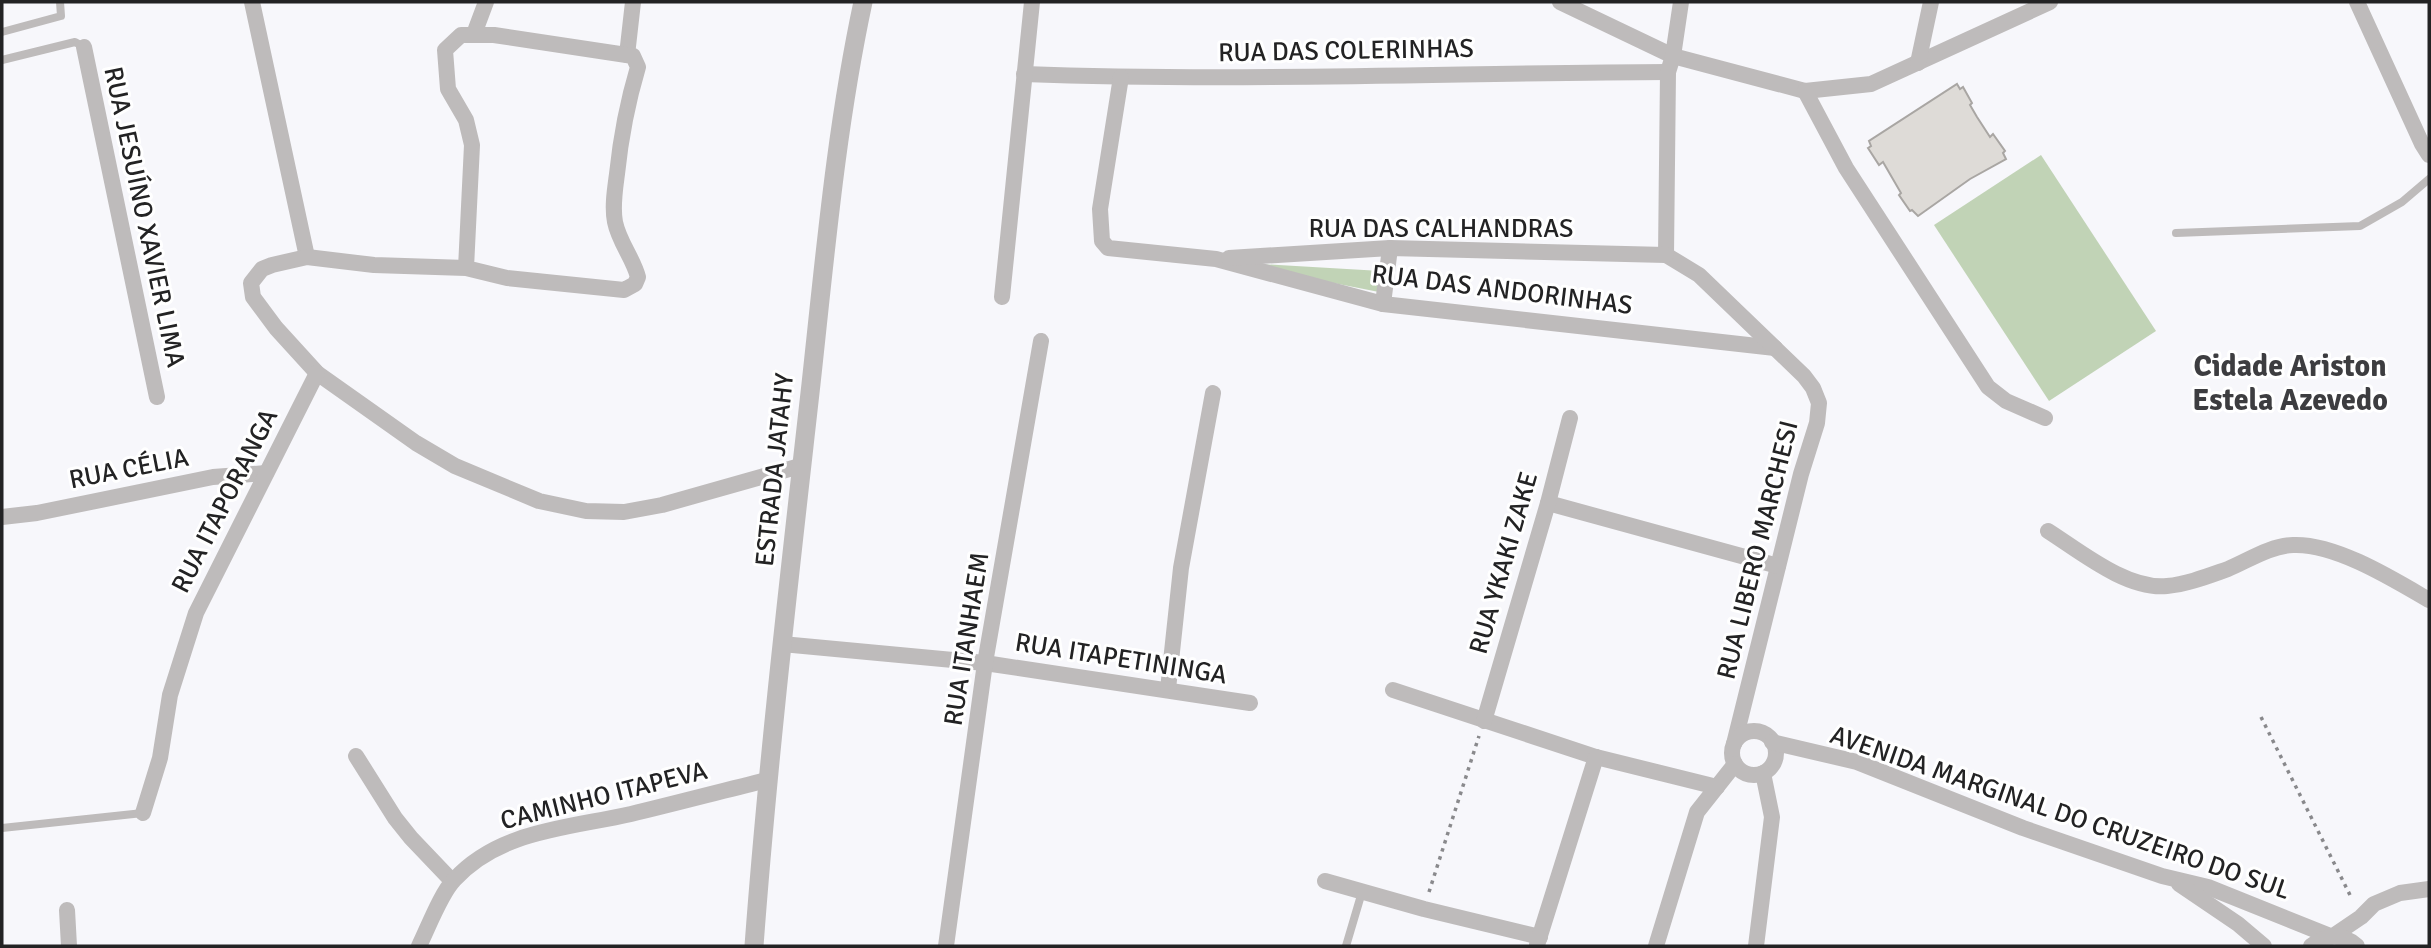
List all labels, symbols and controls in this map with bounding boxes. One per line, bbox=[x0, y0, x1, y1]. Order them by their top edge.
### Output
street label: RUA DAS COLERINHAS bbox=[1218, 33, 1474, 69]
street label: RUA JESUÍNO XAVIER LIMA bbox=[96, 64, 192, 370]
street label: RUA DAS CALHANDRAS bbox=[1308, 213, 1574, 245]
street label: RUA DAS ANDORINHAS bbox=[1370, 258, 1634, 322]
district label: Cidade Ariston Estela Azevedo bbox=[2192, 348, 2388, 419]
street label: ESTRADA JATAHY bbox=[749, 372, 801, 568]
street label: RUA ITAPORANGA bbox=[165, 404, 285, 598]
street label: RUA LIBERO MARCHESI bbox=[1710, 417, 1806, 683]
street label: RUA CÉLIA bbox=[67, 442, 192, 496]
street label: RUA YKAKI ZAKE bbox=[1463, 468, 1545, 658]
street label: RUA ITANHAEM bbox=[937, 550, 997, 728]
street label: RUA ITAPETININGA bbox=[1013, 626, 1229, 692]
street label: AVENIDA MARGINAL DO CRUZEIRO DO SUL bbox=[1826, 719, 2294, 907]
street label: CAMINHO ITAPEVA bbox=[497, 755, 711, 837]

